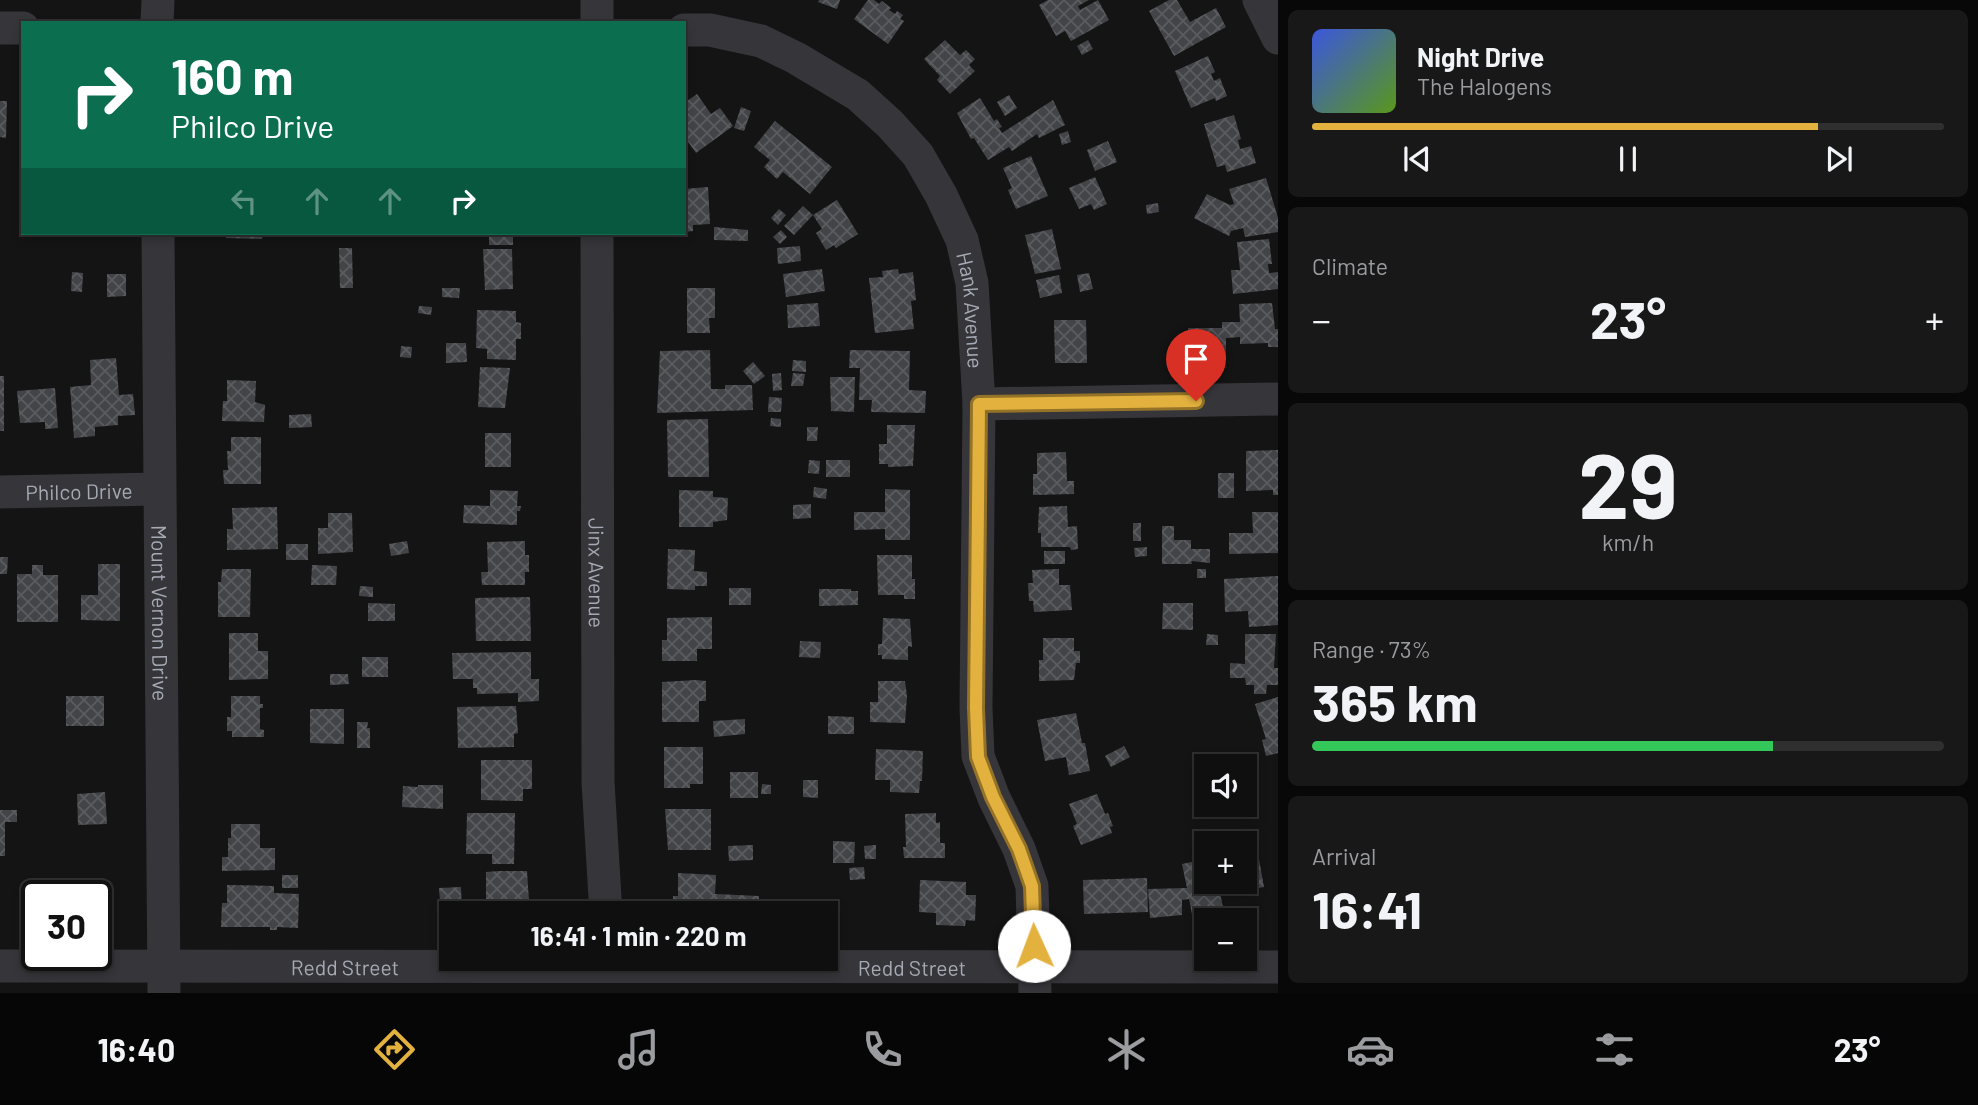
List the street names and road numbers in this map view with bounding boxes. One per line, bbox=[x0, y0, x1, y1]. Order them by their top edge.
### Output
street label: Hank Avenue bbox=[953, 249, 989, 369]
street label: Philco Drive bbox=[25, 477, 133, 504]
street label: Jinx Avenue bbox=[585, 518, 610, 628]
street label: Mount Vernon Drive bbox=[148, 525, 174, 701]
street label: Redd Street bbox=[291, 954, 399, 979]
street label: Redd Street bbox=[858, 954, 966, 979]

